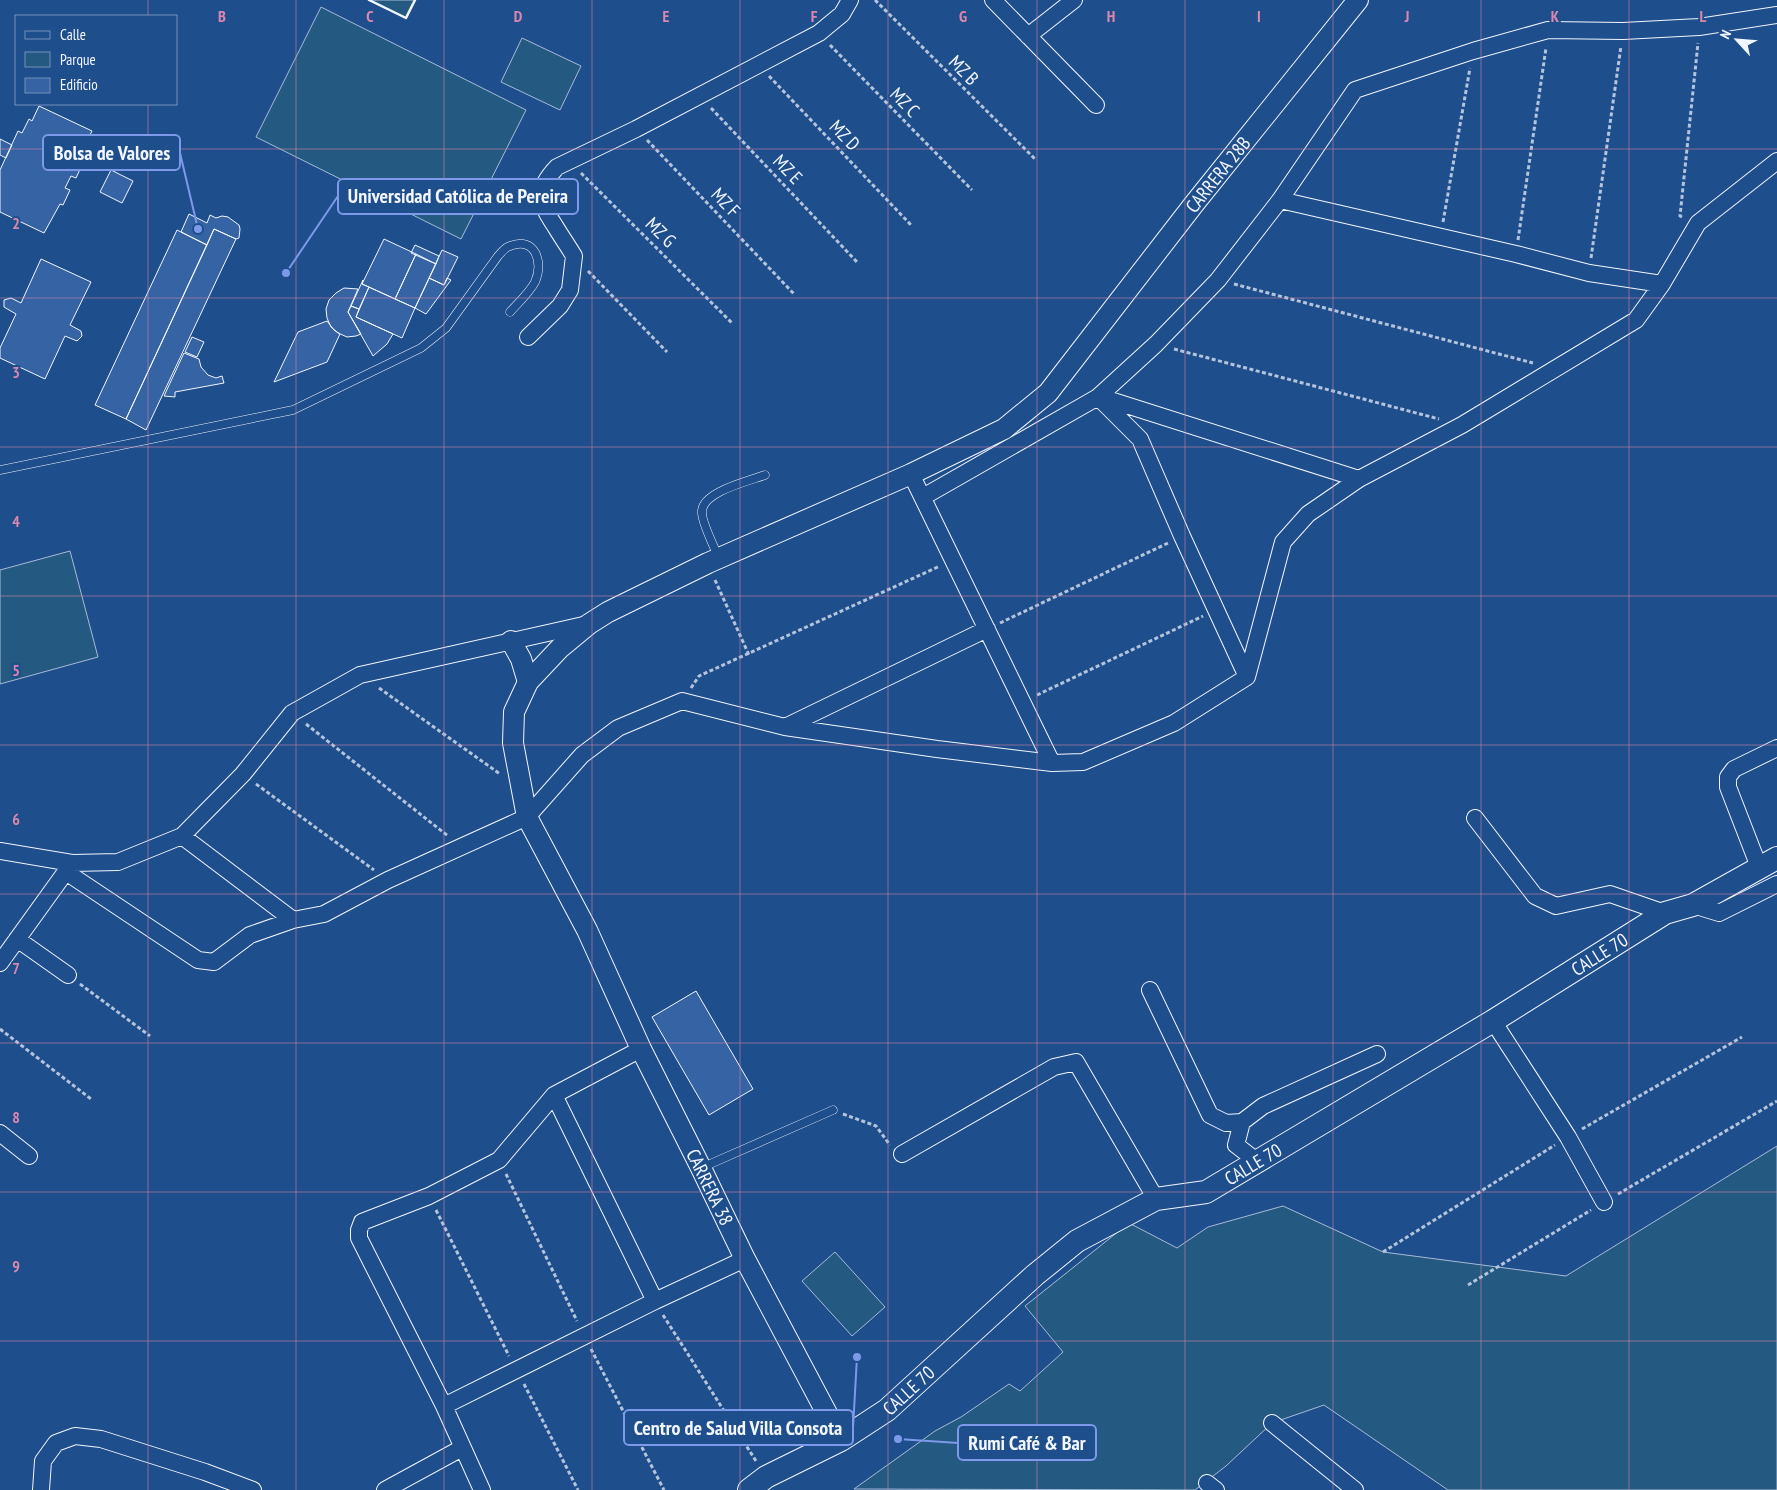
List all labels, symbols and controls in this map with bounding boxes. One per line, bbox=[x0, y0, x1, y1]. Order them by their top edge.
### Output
text: B bbox=[218, 6, 226, 26]
text: C bbox=[366, 6, 374, 26]
text: D bbox=[514, 6, 523, 26]
text: E bbox=[663, 6, 670, 26]
text: F bbox=[811, 6, 818, 26]
text: G bbox=[959, 6, 967, 26]
text: H bbox=[1107, 6, 1115, 26]
text: I bbox=[1257, 6, 1261, 26]
text: J bbox=[1404, 6, 1409, 26]
text: K bbox=[1551, 6, 1560, 26]
text: L bbox=[1700, 6, 1707, 26]
legend bbox=[15, 15, 178, 105]
north arrow bbox=[1712, 15, 1762, 65]
text: Calle bbox=[60, 25, 86, 44]
text: N bbox=[1716, 27, 1735, 42]
text: Parque bbox=[60, 50, 96, 69]
street label: MZ B bbox=[944, 50, 984, 90]
text: Edificio bbox=[60, 75, 98, 94]
street label: MZ C bbox=[885, 82, 925, 122]
street label: MZ D bbox=[825, 114, 865, 156]
street label: CARRERA 28B bbox=[1180, 132, 1256, 217]
callout: Bolsa de Valores bbox=[43, 135, 180, 170]
text: Bolsa de Valores bbox=[54, 140, 170, 166]
street label: MZ E bbox=[768, 149, 808, 189]
callout: Universidad Católica de Pereira bbox=[338, 179, 578, 214]
street label: MZ F bbox=[706, 182, 746, 222]
text: Universidad Católica de Pereira bbox=[348, 183, 568, 209]
street label: MZ G bbox=[641, 212, 681, 252]
text: 2 bbox=[12, 213, 20, 233]
text: 3 bbox=[12, 362, 20, 382]
text: 4 bbox=[12, 511, 20, 531]
text: 5 bbox=[12, 660, 20, 680]
text: 6 bbox=[12, 809, 20, 829]
street label: CALLE 70 bbox=[1567, 927, 1632, 981]
text: 7 bbox=[12, 958, 20, 978]
text: 8 bbox=[12, 1107, 20, 1127]
street label: CALLE 70 bbox=[1220, 1138, 1286, 1190]
street label: CARRERA 38 bbox=[681, 1145, 739, 1229]
text: 9 bbox=[12, 1256, 20, 1276]
street label: CALLE 70 bbox=[877, 1361, 940, 1420]
callout: Centro de Salud Villa Consota bbox=[624, 1410, 853, 1445]
text: Centro de Salud Villa Consota bbox=[634, 1415, 842, 1441]
callout: Rumi Café & Bar bbox=[958, 1425, 1096, 1460]
text: Rumi Café & Bar bbox=[968, 1430, 1086, 1456]

